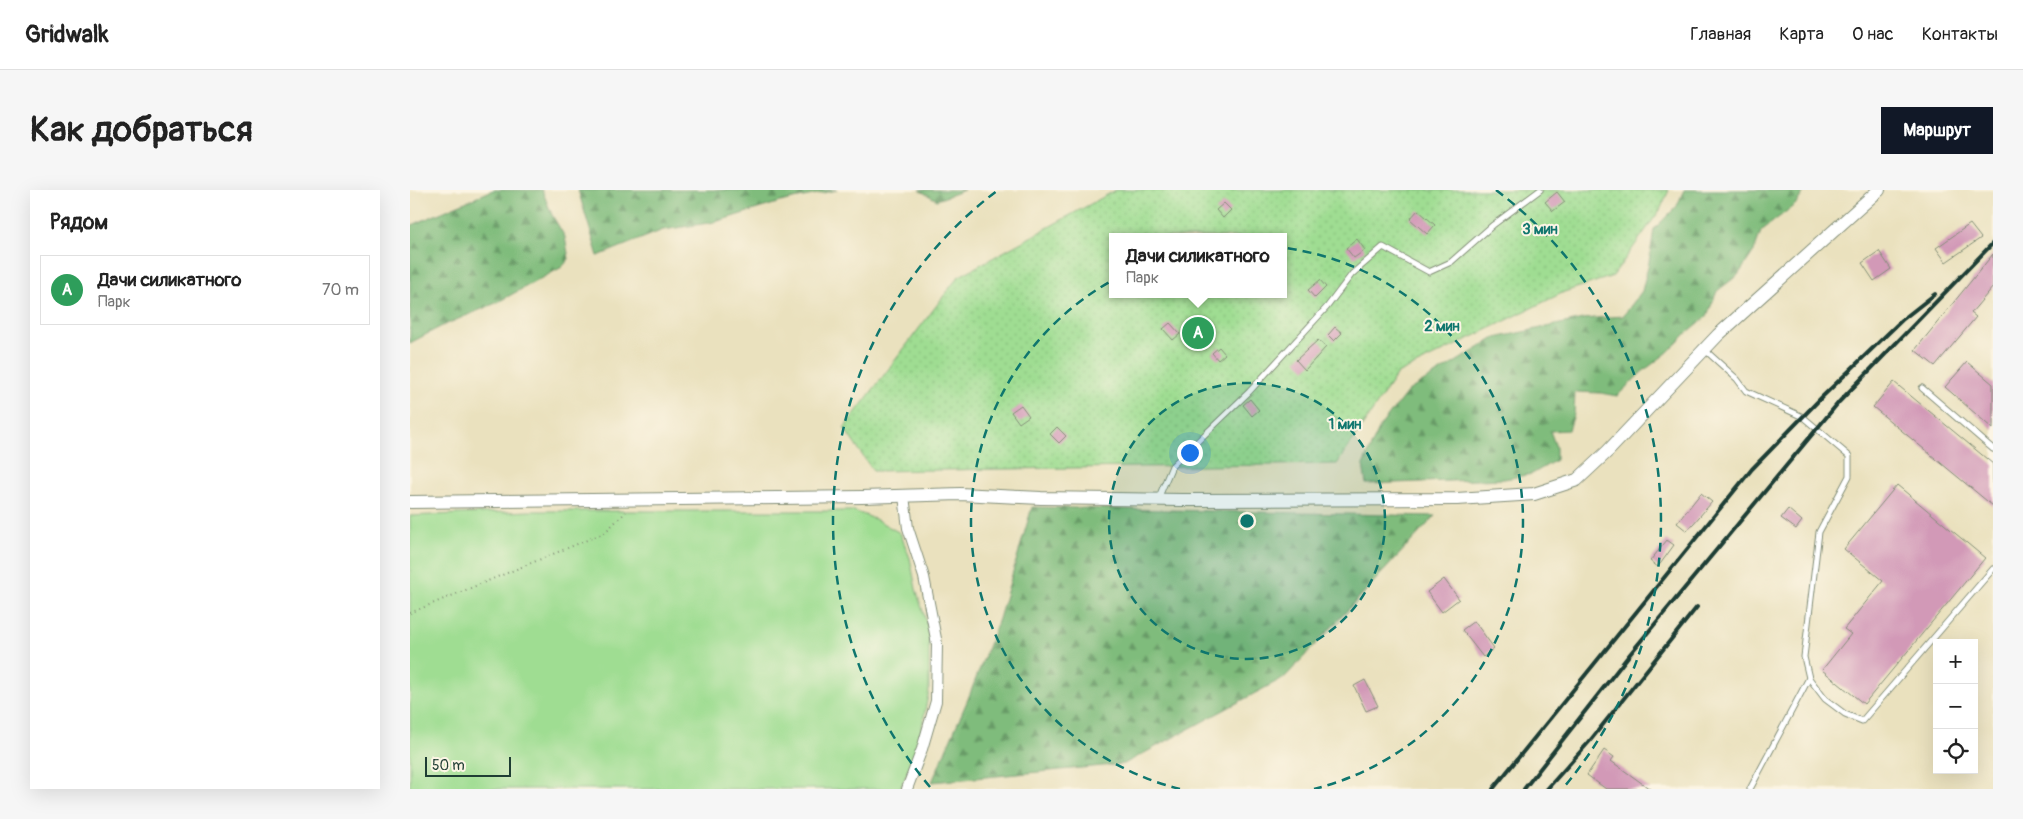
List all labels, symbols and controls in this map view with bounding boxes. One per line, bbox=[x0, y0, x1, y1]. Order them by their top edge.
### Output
text: Gridwalk bbox=[25, 20, 109, 49]
text: Главная bbox=[1690, 23, 1751, 46]
text: Карта bbox=[1779, 23, 1824, 46]
text: О нас bbox=[1852, 23, 1894, 46]
text: Контакты bbox=[1922, 23, 1998, 46]
button: Маршрут bbox=[1881, 107, 1993, 154]
text: Как добраться bbox=[30, 108, 253, 152]
text: Рядом bbox=[50, 209, 108, 236]
text: 3 мин bbox=[1522, 220, 1558, 239]
popup bbox=[1109, 233, 1287, 298]
text: Дачи силикатного bbox=[1126, 244, 1270, 268]
text: Дачи силикатного bbox=[98, 268, 242, 292]
text: Парк bbox=[1126, 268, 1159, 288]
text: A bbox=[62, 280, 72, 300]
text: 70 m bbox=[322, 280, 359, 300]
text: Парк bbox=[98, 292, 131, 312]
pin: A bbox=[1182, 314, 1214, 352]
text: 2 мин bbox=[1424, 317, 1460, 336]
text: 1 мин bbox=[1328, 415, 1362, 434]
your location bbox=[1177, 440, 1203, 466]
centre of rings bbox=[1238, 512, 1256, 530]
map controls bbox=[1933, 639, 1978, 774]
button: + bbox=[1933, 639, 1978, 684]
button: − bbox=[1933, 684, 1978, 729]
button: locate bbox=[1933, 729, 1978, 774]
scale bar bbox=[425, 754, 511, 777]
text: 50 m bbox=[432, 757, 465, 774]

